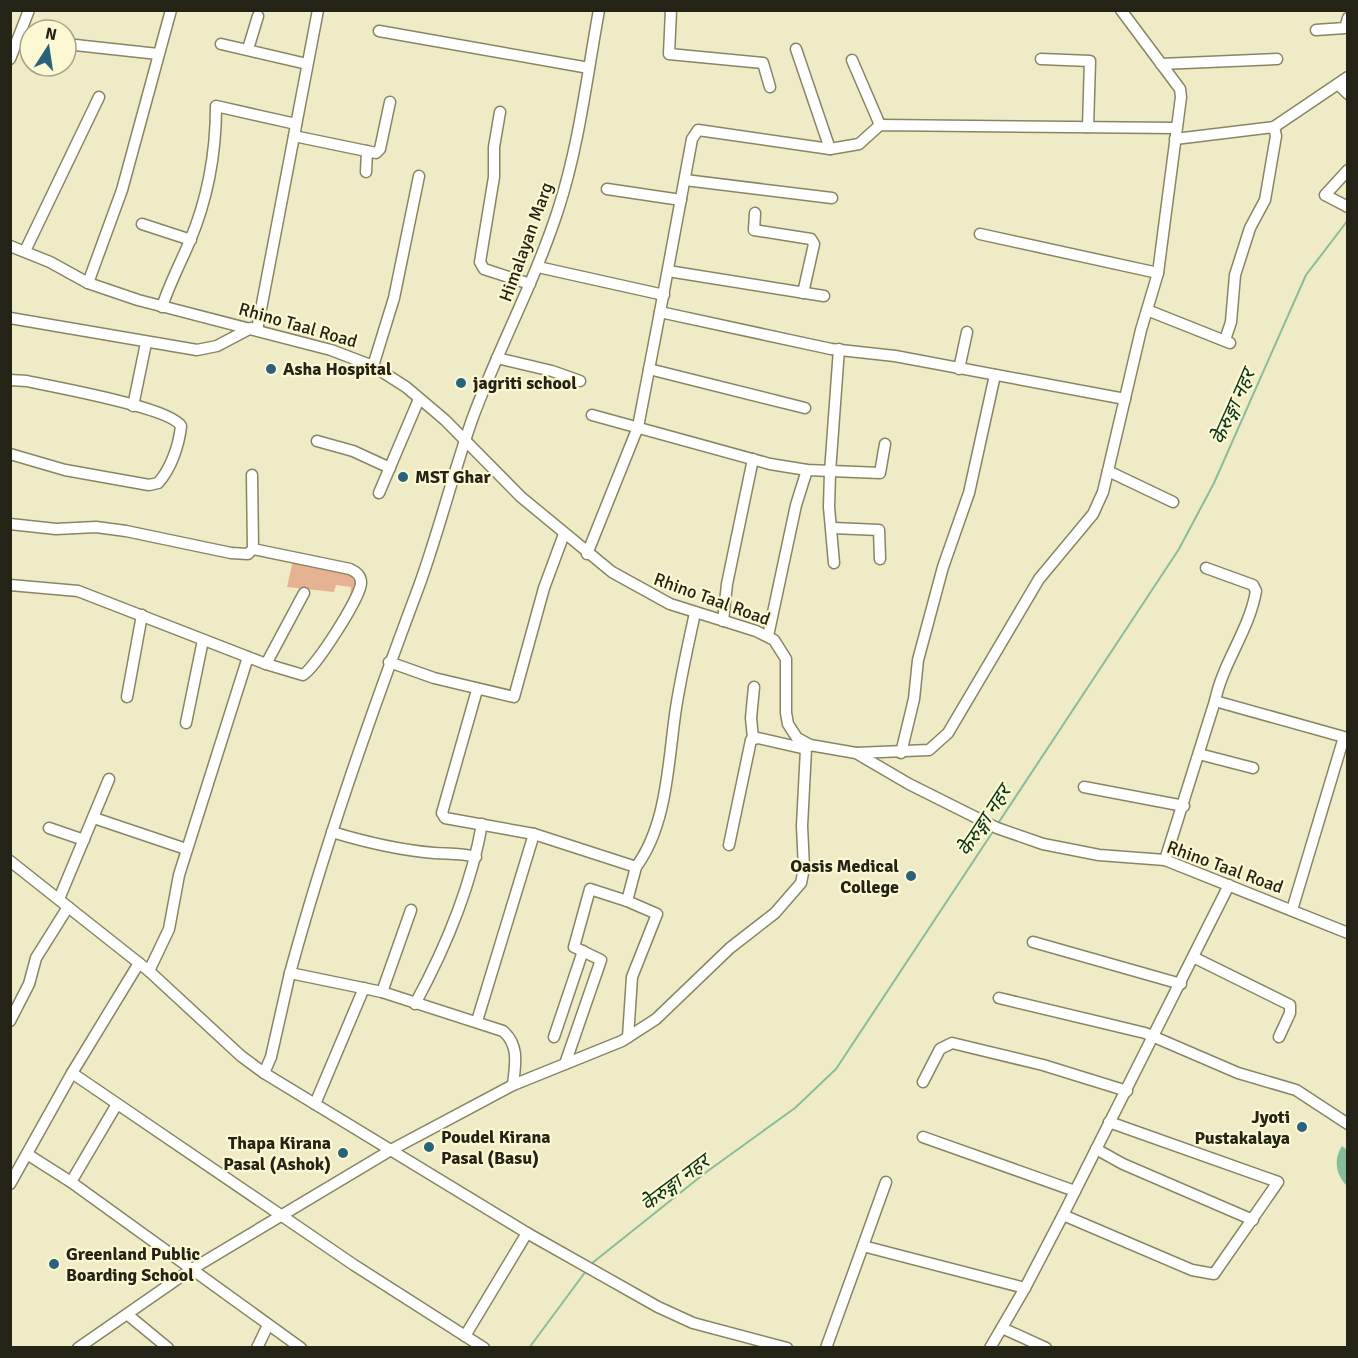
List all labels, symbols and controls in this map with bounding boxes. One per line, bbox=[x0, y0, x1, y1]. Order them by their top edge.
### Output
north arrow bbox=[18, 18, 78, 78]
text: N bbox=[43, 23, 58, 45]
street label: Himalayan Marg bbox=[494, 179, 558, 305]
street label: Rhino Taal Road bbox=[236, 298, 360, 352]
place label: Asha Hospital bbox=[283, 358, 392, 380]
marker: Asha Hospital bbox=[264, 362, 278, 376]
water label: केेरुङ्गा नहर bbox=[1205, 362, 1262, 448]
place label: jagriti school bbox=[473, 372, 577, 394]
marker: jagriti school bbox=[454, 376, 468, 390]
place label: MST Ghar bbox=[415, 466, 492, 488]
marker: MST Ghar bbox=[396, 470, 410, 484]
street label: Rhino Taal Road bbox=[651, 568, 773, 630]
water label: केेरुङ्गा नहर bbox=[952, 778, 1018, 861]
street label: Rhino Taal Road bbox=[1164, 836, 1286, 898]
place label: Oasis Medical College bbox=[790, 855, 899, 898]
marker: Oasis Medical College bbox=[904, 869, 918, 883]
place label: Jyoti Pustakalaya bbox=[1194, 1106, 1290, 1149]
marker: Jyoti Pustakalaya bbox=[1295, 1120, 1309, 1134]
place label: Poudel Kirana Pasal (Basu) bbox=[441, 1126, 551, 1169]
place label: Thapa Kirana Pasal (Ashok) bbox=[223, 1132, 331, 1175]
marker: Poudel Kirana Pasal (Basu) bbox=[422, 1140, 436, 1154]
marker: Thapa Kirana Pasal (Ashok) bbox=[336, 1146, 350, 1160]
water label: केेरुङ्गा नहर bbox=[636, 1147, 717, 1217]
place label: Greenland Public Boarding School bbox=[66, 1243, 201, 1286]
marker: Greenland Public Boarding School bbox=[47, 1257, 61, 1271]

